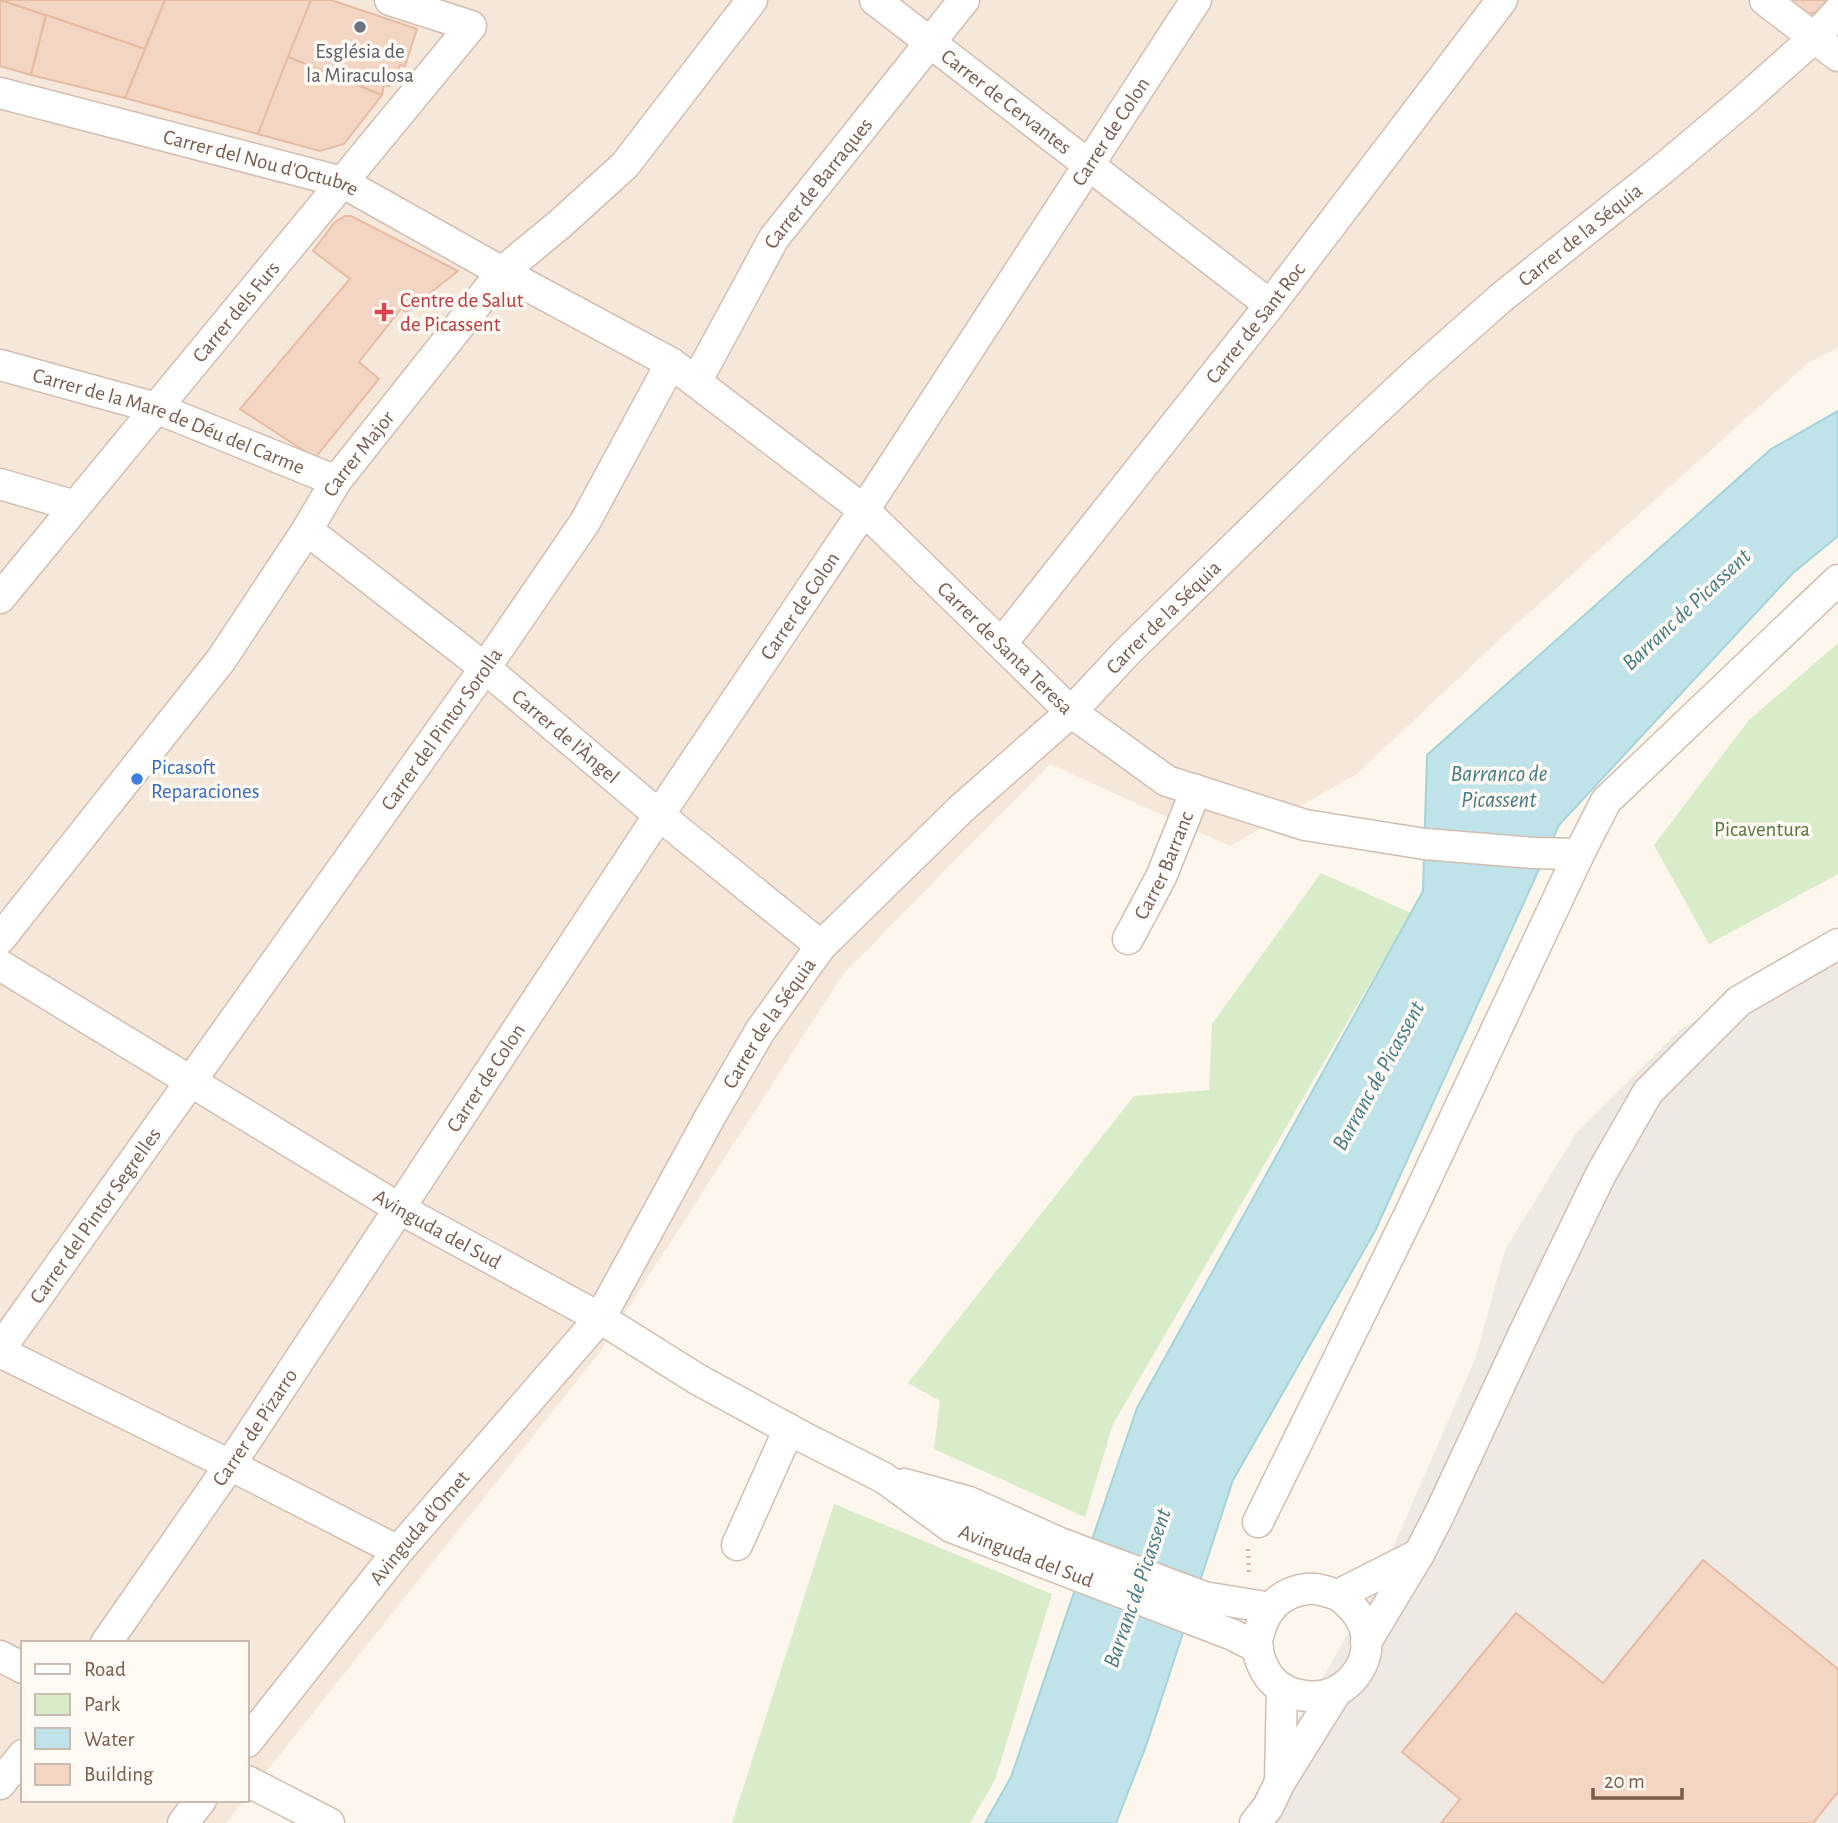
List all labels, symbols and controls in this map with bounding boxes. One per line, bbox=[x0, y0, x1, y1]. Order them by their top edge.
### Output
marker: Església de la Miraculosa bbox=[352, 19, 368, 35]
place label: Església de la Miraculosa bbox=[306, 41, 414, 86]
street label: Carrer de Cervantes bbox=[937, 45, 1075, 158]
street label: Carrer de Colon bbox=[1068, 73, 1153, 189]
street label: Carrer de Barraques bbox=[760, 114, 876, 252]
street label: Carrer del Nou d'Octubre bbox=[161, 125, 362, 200]
street label: Carrer de la Séquia bbox=[1514, 179, 1646, 290]
street label: Carrer dels Furs bbox=[188, 257, 283, 366]
street label: Carrer de Sant Roc bbox=[1201, 259, 1309, 388]
place label: Centre de Salut de Picassent bbox=[400, 290, 524, 335]
marker: Centre de Salut de Picassent bbox=[374, 302, 394, 322]
street label: Carrer de la Mare de Déu del Carme bbox=[31, 364, 308, 478]
street label: Carrer Major bbox=[319, 407, 398, 500]
water label: Barranc de Picassent bbox=[1618, 545, 1756, 675]
street label: Carrer de Colon bbox=[756, 548, 843, 663]
street label: Carrer de la Séquia bbox=[1102, 556, 1225, 678]
street label: Carrer de Santa Teresa bbox=[934, 577, 1077, 719]
street label: Carrer del Pintor Sorolla bbox=[377, 644, 506, 814]
street label: Carrer de l'Àngel bbox=[508, 685, 623, 787]
place label: Picasoft Reparaciones bbox=[151, 757, 260, 802]
water label: Barranco de Picassent bbox=[1451, 763, 1548, 812]
marker: Picasoft Reparaciones bbox=[129, 771, 145, 787]
street label: Carrer Barranc bbox=[1130, 808, 1197, 923]
park label: Picaventura bbox=[1714, 819, 1810, 840]
street label: Carrer de la Séquia bbox=[719, 954, 820, 1092]
water label: Barranc de Picassent bbox=[1329, 997, 1430, 1154]
street label: Carrer de Colon bbox=[442, 1020, 529, 1136]
street label: Carrer del Pintor Segrelles bbox=[26, 1124, 165, 1307]
street label: Avinguda del Sud bbox=[370, 1185, 505, 1273]
street label: Carrer de Pizarro bbox=[208, 1365, 301, 1490]
street label: Avinguda d'Omet bbox=[365, 1466, 473, 1589]
water label: Barranc de Picassent bbox=[1100, 1505, 1176, 1671]
street label: Avinguda del Sud bbox=[956, 1521, 1096, 1591]
legend bbox=[21, 1641, 248, 1802]
text: Road bbox=[84, 1659, 126, 1680]
text: Park bbox=[84, 1694, 121, 1715]
text: Water bbox=[84, 1729, 134, 1750]
scale bar bbox=[1593, 1756, 1682, 1800]
text: Building bbox=[84, 1764, 154, 1785]
text: 20 m bbox=[1604, 1771, 1645, 1792]

